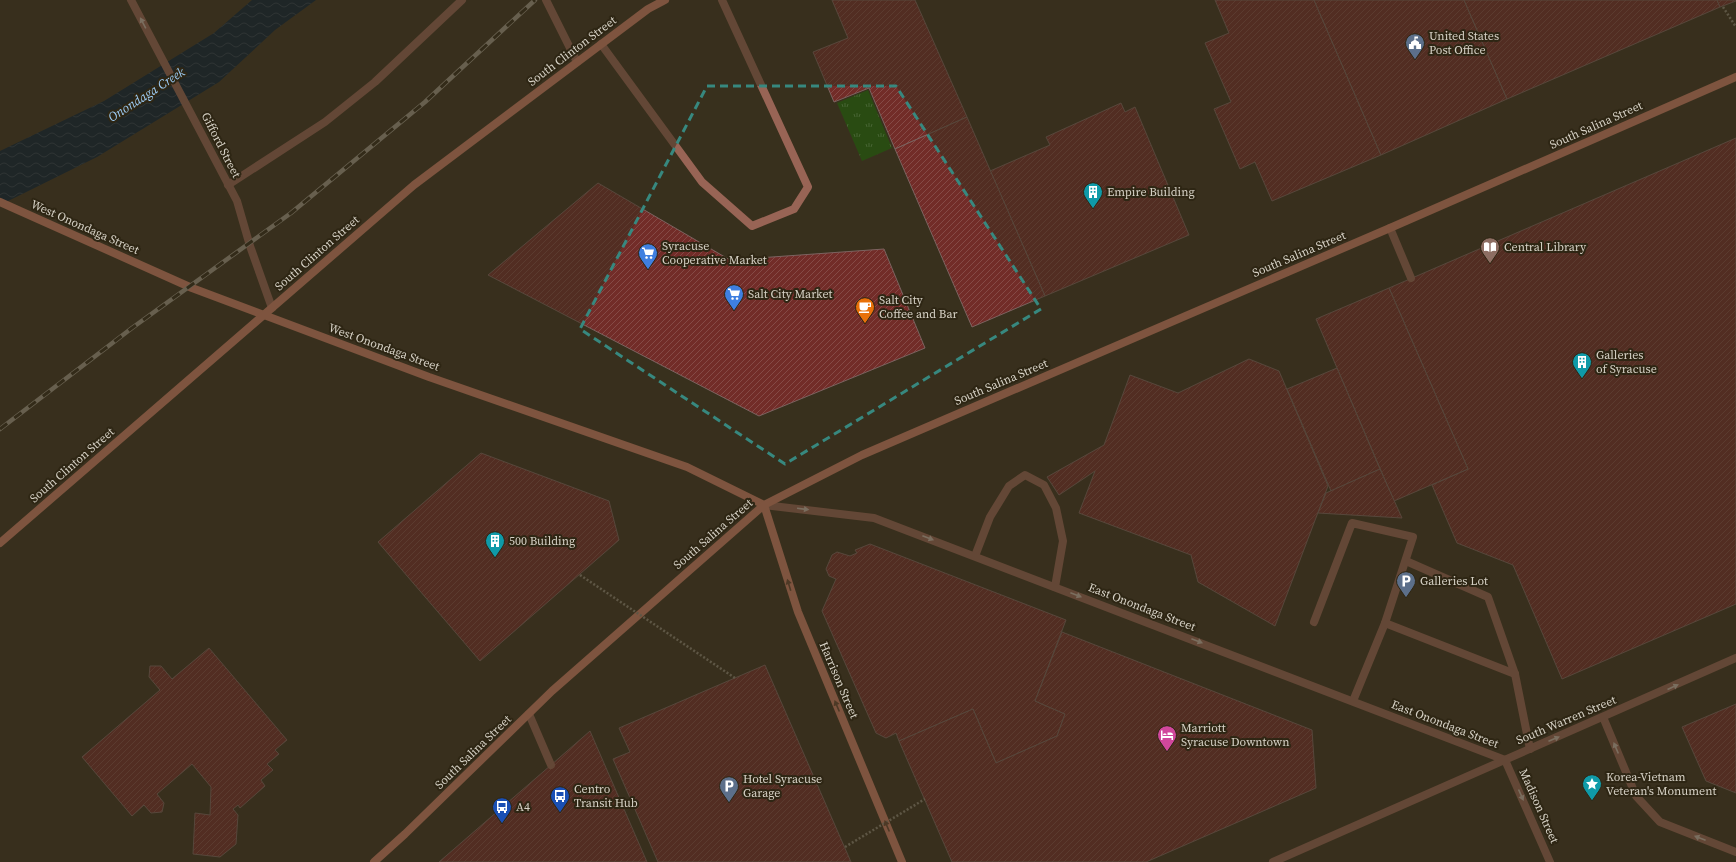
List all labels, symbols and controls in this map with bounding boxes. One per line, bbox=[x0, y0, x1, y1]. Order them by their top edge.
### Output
street label: South Clinton Street bbox=[524, 12, 620, 90]
one-way arrow bbox=[140, 17, 147, 28]
place label: United States Post Office bbox=[1429, 28, 1499, 58]
public building icon: United States Post Office bbox=[1404, 32, 1426, 60]
water label: Onondaga Creek bbox=[105, 63, 189, 126]
street label: South Salina Street bbox=[1547, 97, 1645, 153]
street label: Gifford Street bbox=[198, 109, 244, 181]
building icon: Empire Building bbox=[1082, 181, 1104, 209]
place label: Empire Building bbox=[1107, 184, 1195, 200]
street label: West Onondaga Street bbox=[28, 196, 142, 258]
street label: South Clinton Street bbox=[271, 212, 363, 294]
street label: South Salina Street bbox=[1250, 227, 1348, 281]
library icon: Central Library bbox=[1479, 236, 1501, 264]
place label: Syracuse Cooperative Market bbox=[662, 238, 767, 268]
place label: Central Library bbox=[1504, 239, 1587, 255]
supermarket icon: Syracuse Cooperative Market bbox=[637, 242, 659, 270]
supermarket icon: Salt City Market bbox=[723, 283, 745, 311]
place label: Salt City Market bbox=[748, 286, 833, 302]
place label: Salt City Coffee and Bar bbox=[879, 292, 958, 322]
cafe icon: Salt City Coffee and Bar bbox=[854, 296, 876, 324]
street label: West Onondaga Street bbox=[326, 319, 442, 375]
place label: Galleries of Syracuse bbox=[1596, 347, 1657, 377]
building icon: Galleries of Syracuse bbox=[1571, 351, 1593, 379]
street label: South Salina Street bbox=[952, 355, 1050, 409]
street label: South Clinton Street bbox=[26, 424, 118, 506]
street label: South Salina Street bbox=[670, 495, 756, 573]
one-way arrow bbox=[797, 506, 809, 512]
building icon: 500 Building bbox=[484, 530, 506, 558]
place label: 500 Building bbox=[509, 533, 575, 549]
one-way arrow bbox=[923, 536, 935, 542]
parking icon: Galleries Lot bbox=[1395, 570, 1417, 598]
place label: Galleries Lot bbox=[1420, 573, 1488, 589]
one-way arrow bbox=[786, 579, 792, 591]
street label: East Onondaga Street bbox=[1086, 579, 1198, 635]
one-way arrow bbox=[1070, 592, 1082, 598]
street label: Harrison Street bbox=[816, 639, 862, 721]
one-way arrow bbox=[1192, 639, 1204, 645]
one-way arrow bbox=[1667, 683, 1679, 689]
street label: South Warren Street bbox=[1514, 692, 1619, 748]
street label: East Onondaga Street bbox=[1389, 696, 1501, 752]
one-way arrow bbox=[833, 699, 839, 711]
street label: South Salina Street bbox=[431, 711, 515, 793]
place label: Marriott Syracuse Downtown bbox=[1181, 720, 1290, 750]
hotel icon: Marriott Syracuse Downtown bbox=[1156, 724, 1178, 752]
one-way arrow bbox=[1548, 736, 1559, 742]
one-way arrow bbox=[1613, 743, 1619, 754]
street label: Madison Street bbox=[1515, 766, 1563, 846]
place label: Korea-Vietnam Veteran's Monument bbox=[1606, 769, 1716, 799]
place label: Hotel Syracuse Garage bbox=[743, 771, 822, 801]
place icon: Korea-Vietnam Veteran's Monument bbox=[1581, 773, 1603, 801]
parking icon: Hotel Syracuse Garage bbox=[718, 775, 740, 803]
place label: Centro Transit Hub bbox=[574, 781, 638, 811]
bus stop icon: Centro Transit Hub bbox=[549, 785, 571, 813]
one-way arrow bbox=[1518, 790, 1524, 801]
bus stop icon: A4 bbox=[491, 796, 513, 824]
place label: A4 bbox=[516, 799, 530, 815]
one-way arrow bbox=[883, 820, 890, 832]
one-way arrow bbox=[1693, 834, 1705, 840]

